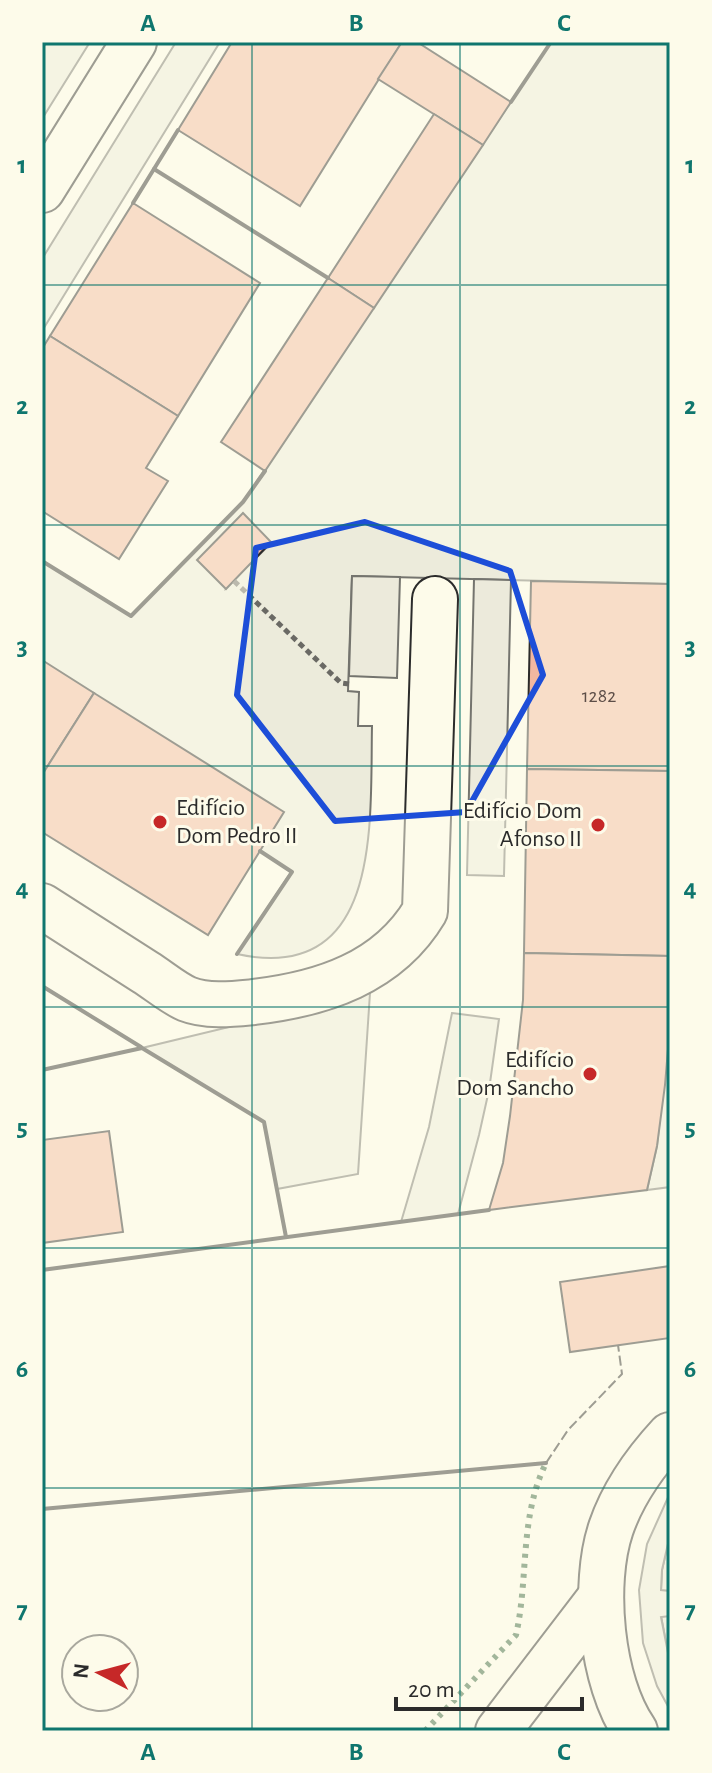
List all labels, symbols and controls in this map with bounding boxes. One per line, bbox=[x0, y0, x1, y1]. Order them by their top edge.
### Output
text: A bbox=[140, 10, 156, 36]
text: B bbox=[348, 10, 364, 36]
text: C bbox=[557, 10, 571, 36]
text: 1 bbox=[17, 152, 27, 178]
text: 1 bbox=[685, 152, 695, 178]
text: 2 bbox=[16, 393, 28, 419]
text: 2 bbox=[684, 393, 696, 419]
text: 3 bbox=[16, 634, 28, 660]
text: 3 bbox=[684, 634, 696, 660]
house number: 1282 bbox=[582, 686, 616, 706]
place label: Edifício Dom Pedro II bbox=[176, 796, 298, 848]
place label: Edifício Dom Afonso II bbox=[463, 799, 582, 851]
marker: Edifício Dom Pedro II bbox=[151, 813, 169, 831]
marker: Edifício Dom Afonso II bbox=[589, 816, 607, 834]
text: 4 bbox=[15, 875, 29, 901]
text: 4 bbox=[683, 875, 697, 901]
place label: Edifício Dom Sancho bbox=[456, 1048, 574, 1100]
marker: Edifício Dom Sancho bbox=[581, 1065, 599, 1083]
text: 5 bbox=[16, 1115, 28, 1141]
text: 5 bbox=[684, 1115, 696, 1141]
text: 6 bbox=[16, 1356, 28, 1382]
text: 6 bbox=[684, 1356, 696, 1382]
text: 7 bbox=[16, 1597, 28, 1623]
text: 7 bbox=[684, 1597, 696, 1623]
north arrow bbox=[60, 1633, 140, 1713]
scale bar bbox=[396, 1661, 582, 1711]
text: N bbox=[69, 1662, 93, 1680]
text: 20 m bbox=[408, 1678, 455, 1702]
text: A bbox=[140, 1739, 156, 1765]
text: B bbox=[348, 1739, 364, 1765]
text: C bbox=[557, 1739, 571, 1765]

